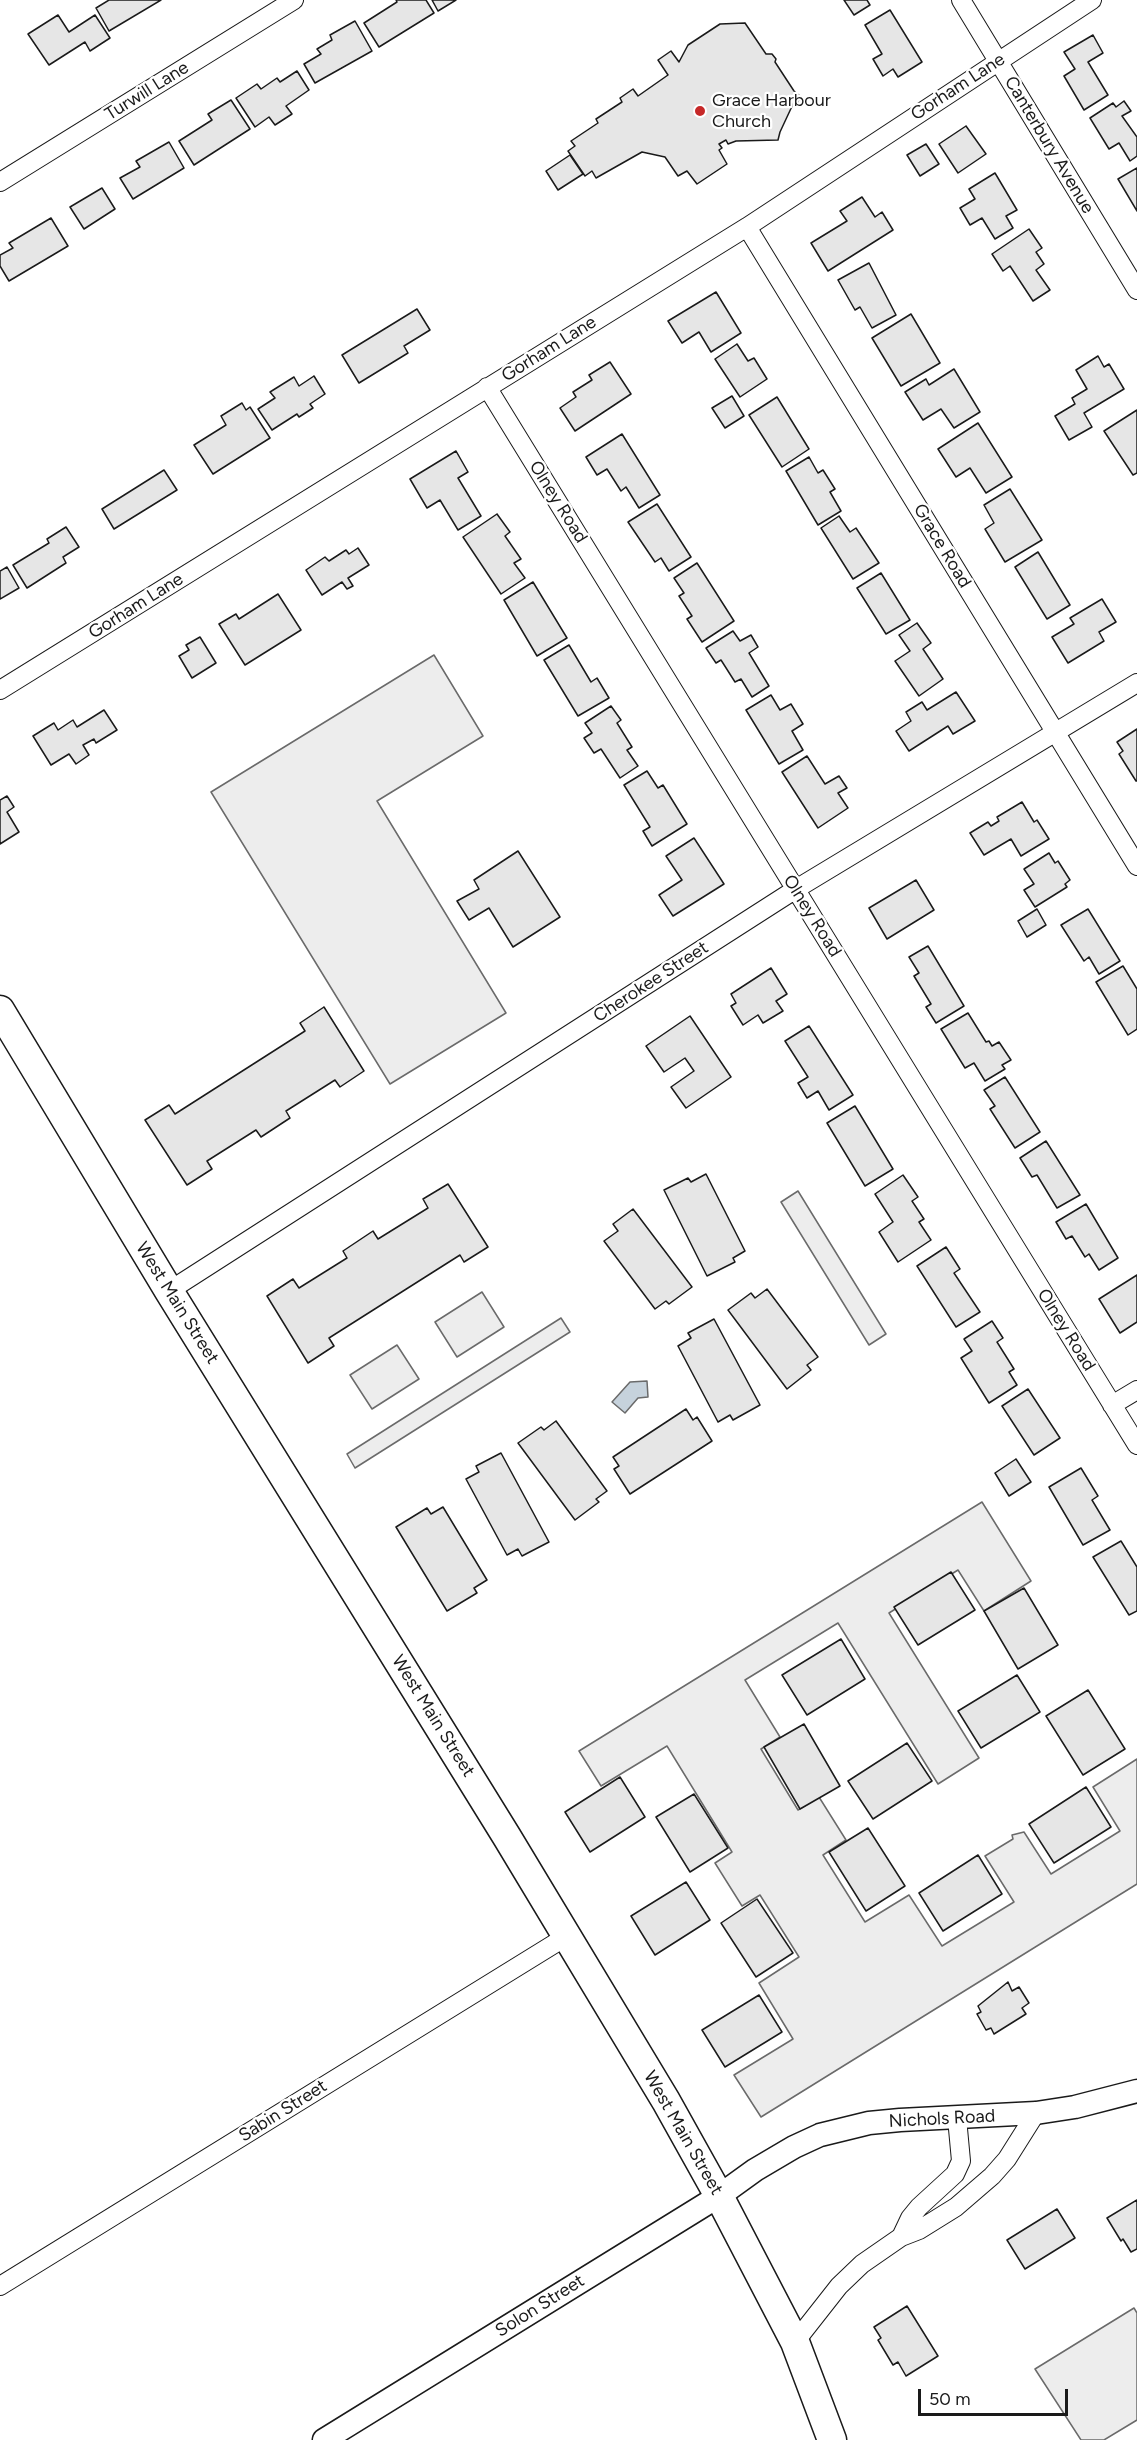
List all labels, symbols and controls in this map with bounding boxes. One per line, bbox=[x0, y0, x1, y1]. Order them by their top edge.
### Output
street label: Gorham Lane bbox=[907, 49, 1009, 125]
street label: Turwill Lane bbox=[101, 57, 193, 125]
street label: Canterbury Avenue bbox=[999, 72, 1099, 218]
place label: Grace Harbour Church bbox=[712, 90, 831, 132]
marker: Grace Harbour Church bbox=[693, 104, 707, 118]
street label: Gorham Lane bbox=[498, 311, 600, 387]
street label: Olney Road bbox=[524, 457, 592, 547]
street label: Grace Road bbox=[908, 500, 976, 592]
street label: Gorham Lane bbox=[85, 568, 187, 644]
street label: Olney Road bbox=[778, 871, 846, 961]
street label: Cherokee Street bbox=[590, 937, 712, 1027]
street label: West Main Street bbox=[131, 1238, 223, 1368]
street label: Olney Road bbox=[1032, 1285, 1100, 1375]
street label: West Main Street bbox=[387, 1651, 479, 1781]
street label: West Main Street bbox=[639, 2067, 727, 2199]
street label: Sabin Street bbox=[235, 2075, 331, 2147]
street label: Nichols Road bbox=[888, 2105, 996, 2133]
street label: Solon Street bbox=[492, 2270, 588, 2342]
scale bar bbox=[921, 2377, 1071, 2415]
text: 50 m bbox=[929, 2388, 971, 2410]

